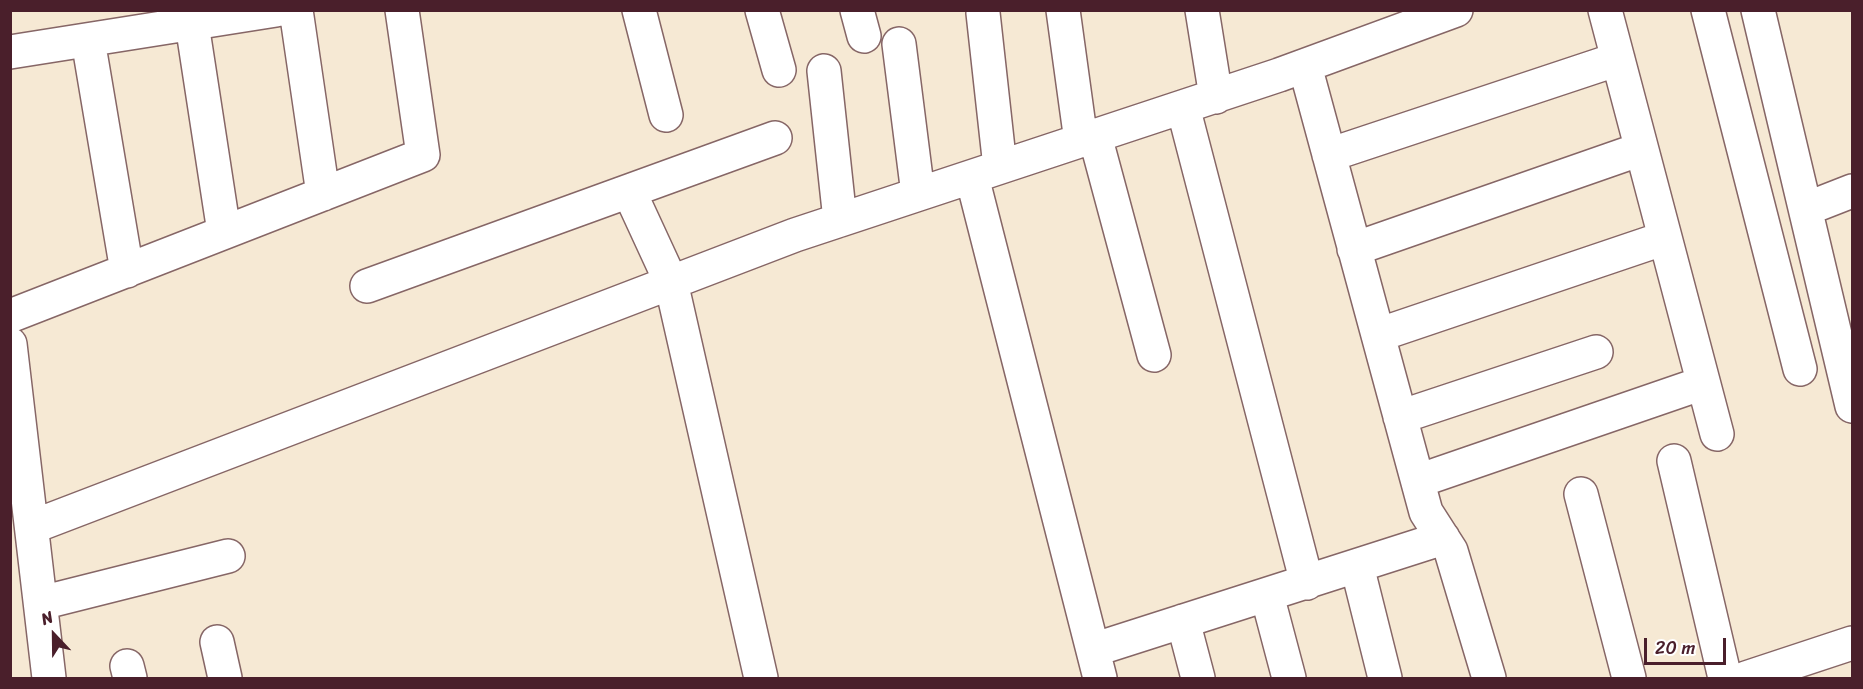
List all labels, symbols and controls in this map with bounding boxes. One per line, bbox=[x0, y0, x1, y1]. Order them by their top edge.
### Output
text: N bbox=[36, 602, 58, 633]
north arrow bbox=[24, 605, 84, 665]
scale bar bbox=[1647, 626, 1730, 664]
text: 20 m bbox=[1655, 632, 1695, 664]

